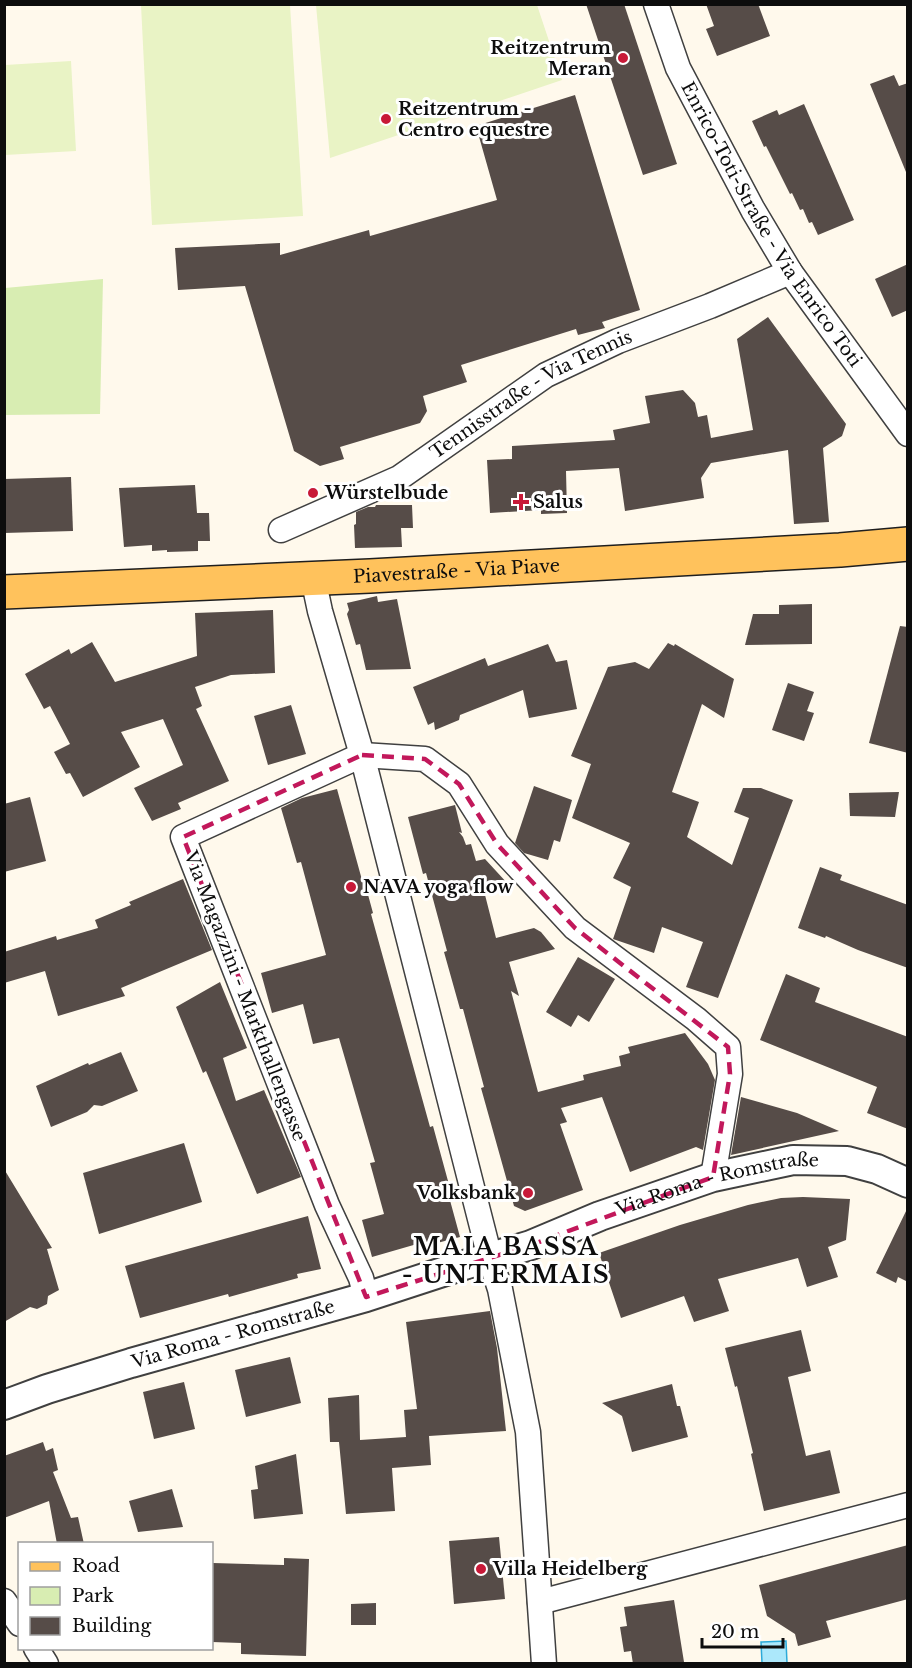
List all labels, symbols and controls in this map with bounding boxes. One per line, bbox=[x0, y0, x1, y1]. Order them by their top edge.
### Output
place label: Reitzentrum Meran bbox=[490, 37, 611, 80]
marker: Reitzentrum Meran bbox=[616, 51, 630, 65]
street label: Enrico-Toti-Straße - Via Enrico Toti bbox=[676, 78, 866, 371]
place label: Reitzentrum - Centro equestre bbox=[398, 98, 549, 141]
marker: Reitzentrum - Centro equestre bbox=[379, 112, 393, 126]
street label: Tennisstraße - Via Tennis bbox=[426, 326, 635, 464]
place label: Würstelbude bbox=[324, 482, 448, 504]
marker: Würstelbude bbox=[306, 486, 320, 500]
place label: Salus bbox=[533, 491, 583, 513]
marker: Salus bbox=[514, 495, 528, 509]
street label: Piavestraße - Via Piave bbox=[353, 555, 561, 588]
street label: Via Magazzini - Markthallengasse bbox=[179, 847, 311, 1144]
place label: NAVA yoga flow bbox=[363, 876, 514, 898]
marker: NAVA yoga flow bbox=[344, 880, 358, 894]
street label: Via Roma - Romstraße bbox=[612, 1149, 819, 1221]
place label: Volksbank bbox=[416, 1182, 517, 1204]
marker: Volksbank bbox=[521, 1186, 535, 1200]
district label: MAIA BASSA - UNTERMAIS bbox=[402, 1232, 610, 1289]
street label: Via Roma - Romstraße bbox=[128, 1295, 337, 1374]
legend bbox=[18, 1542, 213, 1650]
text: Road bbox=[72, 1555, 120, 1577]
place label: Villa Heidelberg bbox=[492, 1558, 648, 1580]
marker: Villa Heidelberg bbox=[474, 1562, 488, 1576]
text: Park bbox=[72, 1585, 114, 1607]
scale bar bbox=[702, 1611, 783, 1649]
text: Building bbox=[72, 1615, 151, 1637]
text: 20 m bbox=[711, 1621, 759, 1643]

